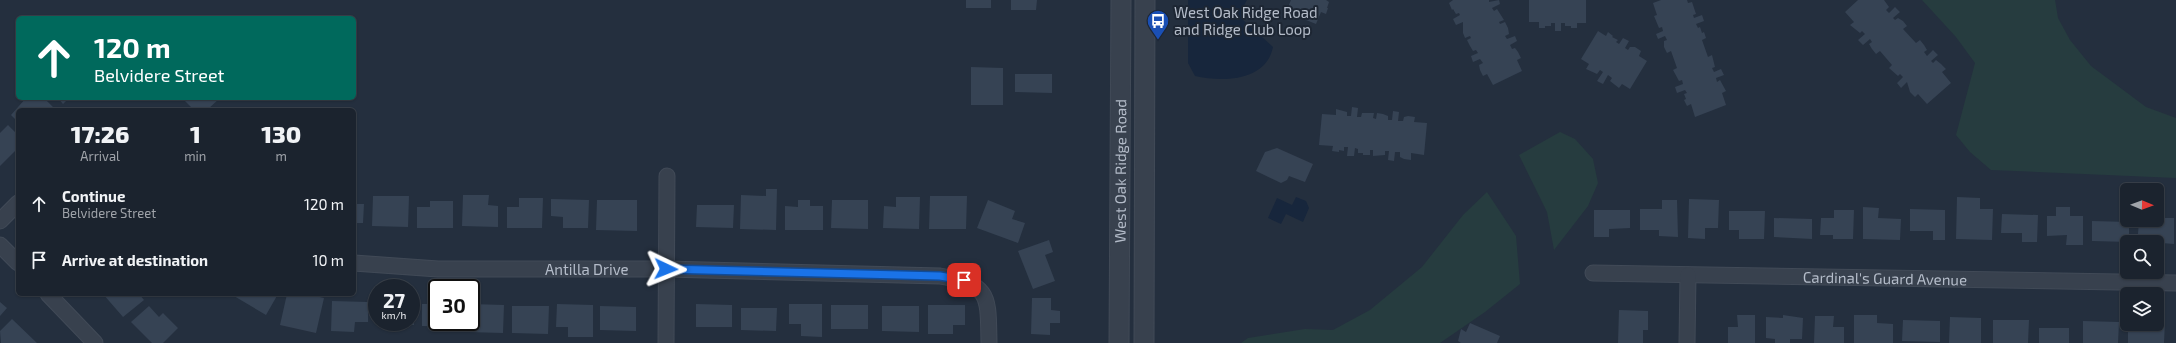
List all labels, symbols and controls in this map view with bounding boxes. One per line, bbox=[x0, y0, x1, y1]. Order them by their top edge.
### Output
place label: West Oak Ridge Road and Ridge Club Loop bbox=[1174, 3, 1318, 38]
bus stop icon: West Oak Ridge Road and Ridge Club Loop bbox=[1145, 8, 1171, 41]
text: 120 m bbox=[94, 30, 171, 64]
icon: ahead bbox=[28, 32, 80, 84]
text: Belvidere Street bbox=[94, 64, 224, 86]
street label: West Oak Ridge Road bbox=[1111, 99, 1129, 243]
text: 17:26 bbox=[71, 119, 129, 148]
text: 1 bbox=[190, 119, 201, 148]
text: 130 bbox=[261, 119, 301, 148]
text: Arrival bbox=[80, 148, 120, 164]
text: min bbox=[184, 148, 206, 164]
text: m bbox=[275, 148, 287, 164]
north arrow bbox=[2120, 183, 2164, 227]
map controls bbox=[2120, 183, 2164, 331]
text: Continue bbox=[62, 187, 125, 205]
icon: ahead bbox=[28, 193, 50, 215]
text: 120 m bbox=[304, 195, 344, 213]
text: Belvidere Street bbox=[62, 205, 156, 221]
button: search bbox=[2120, 235, 2164, 279]
position arrow bbox=[645, 248, 687, 290]
icon: arrive bbox=[28, 249, 50, 271]
text: Arrive at destination bbox=[62, 251, 208, 269]
text: 10 m bbox=[312, 251, 344, 269]
street label: Antilla Drive bbox=[545, 260, 629, 278]
pin bbox=[947, 263, 981, 297]
street label: Cardinal's Guard Avenue bbox=[1803, 268, 1967, 288]
icon: arrive bbox=[953, 269, 975, 291]
speed limit sign: 30 bbox=[428, 279, 480, 331]
button: layers bbox=[2120, 287, 2164, 331]
text: 27 bbox=[383, 288, 405, 312]
text: km/h bbox=[382, 309, 406, 321]

